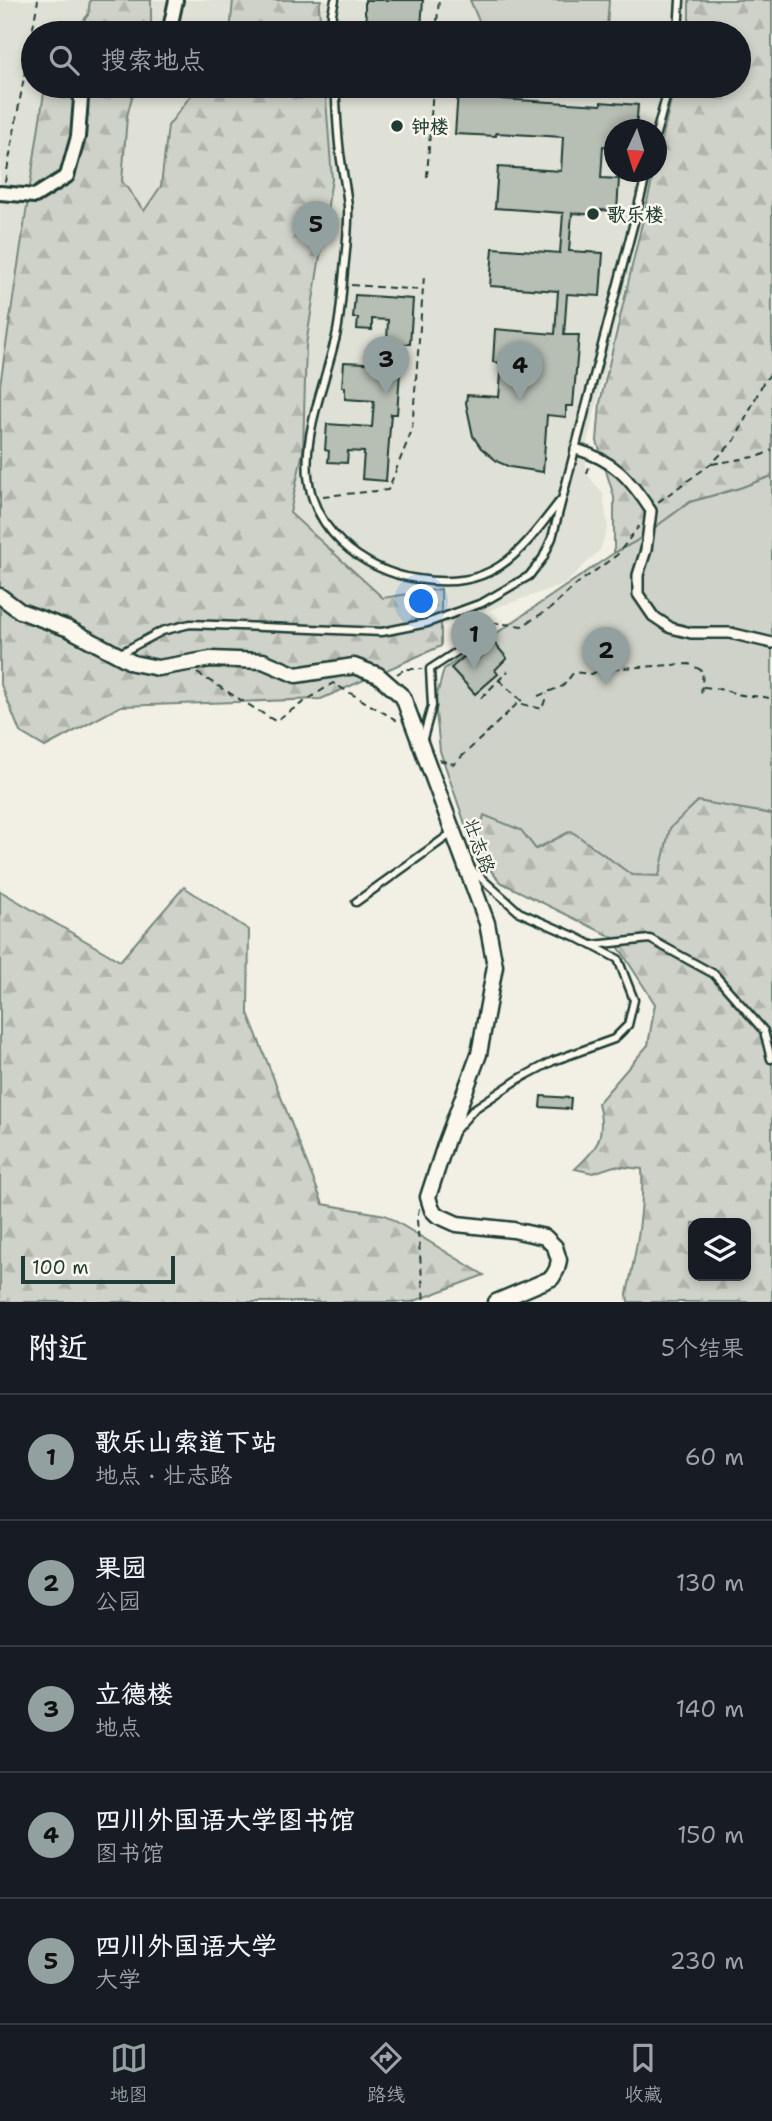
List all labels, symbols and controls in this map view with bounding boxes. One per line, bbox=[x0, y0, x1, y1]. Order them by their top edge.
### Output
search box bbox=[21, 21, 751, 98]
icon: search bbox=[45, 41, 83, 79]
text: 搜索地点 bbox=[101, 42, 205, 77]
place label: 钟楼 bbox=[411, 114, 449, 139]
marker: 钟楼 bbox=[389, 118, 405, 134]
north arrow bbox=[604, 119, 667, 182]
pin: 5 bbox=[293, 201, 339, 259]
place label: 歌乐楼 bbox=[607, 202, 664, 227]
marker: 歌乐楼 bbox=[585, 206, 601, 222]
pin: 3 bbox=[363, 336, 409, 394]
pin: 4 bbox=[497, 342, 543, 400]
your location bbox=[404, 584, 438, 618]
pin: 1 bbox=[451, 611, 497, 669]
pin: 2 bbox=[583, 627, 629, 685]
street label: 壮志路 bbox=[458, 815, 500, 877]
map controls bbox=[688, 1218, 751, 1281]
button: layers bbox=[688, 1218, 751, 1281]
scale bar bbox=[21, 1253, 175, 1285]
text: 100 m bbox=[32, 1255, 89, 1280]
text: 附近 bbox=[28, 1327, 88, 1368]
text: 5个结果 bbox=[661, 1333, 744, 1363]
text: 歌乐山索道下站 bbox=[95, 1424, 277, 1459]
text: 1 bbox=[46, 1442, 56, 1472]
text: 60 m bbox=[685, 1442, 744, 1472]
text: 地点 · 壮志路 bbox=[95, 1460, 232, 1490]
text: 果园 bbox=[95, 1550, 147, 1585]
text: 2 bbox=[43, 1568, 59, 1598]
text: 130 m bbox=[676, 1568, 744, 1598]
text: 公园 bbox=[95, 1586, 141, 1616]
text: 立德楼 bbox=[95, 1676, 173, 1711]
text: 3 bbox=[43, 1694, 59, 1724]
text: 140 m bbox=[676, 1694, 744, 1724]
text: 地点 bbox=[95, 1712, 141, 1742]
text: 四川外国语大学图书馆 bbox=[95, 1802, 355, 1837]
text: 4 bbox=[43, 1820, 59, 1850]
text: 150 m bbox=[677, 1820, 744, 1850]
text: 图书馆 bbox=[95, 1838, 164, 1868]
text: 四川外国语大学 bbox=[95, 1928, 277, 1963]
text: 5 bbox=[44, 1946, 58, 1976]
text: 230 m bbox=[670, 1946, 744, 1976]
text: 大学 bbox=[95, 1964, 141, 1994]
tab: 地图 bbox=[110, 2039, 148, 2107]
tab: 路线 bbox=[367, 2039, 405, 2107]
tab: 收藏 bbox=[624, 2039, 662, 2107]

